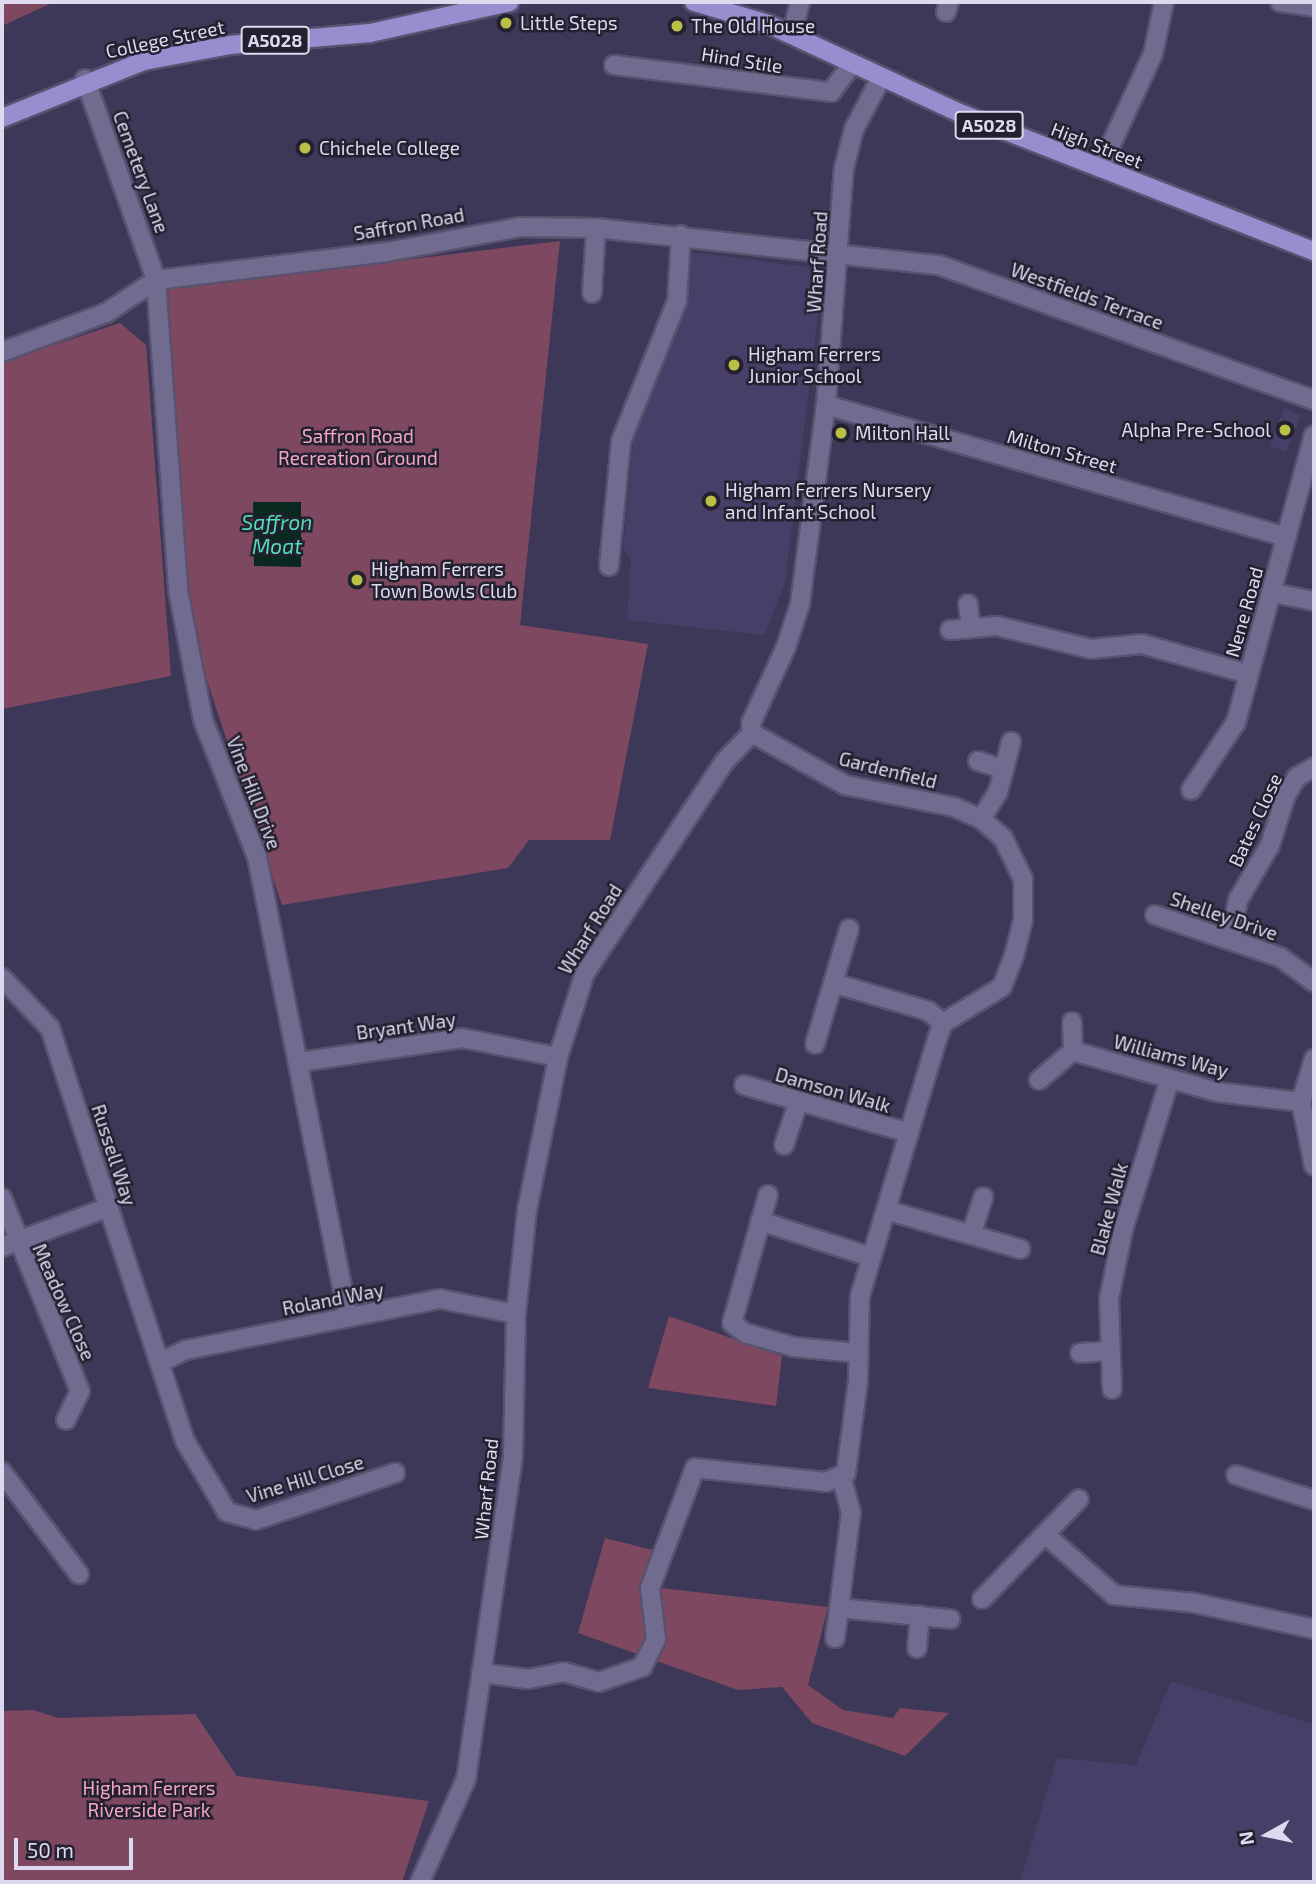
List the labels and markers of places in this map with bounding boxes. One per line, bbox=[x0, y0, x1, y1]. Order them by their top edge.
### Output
place label: Little Steps bbox=[520, 12, 618, 34]
marker: Little Steps bbox=[498, 15, 514, 31]
place label: The Old House bbox=[691, 15, 815, 37]
marker: The Old House bbox=[669, 18, 685, 34]
place label: Chichele College bbox=[319, 137, 460, 159]
marker: Chichele College bbox=[297, 140, 313, 156]
place label: Higham Ferrers Junior School bbox=[748, 343, 881, 387]
marker: Higham Ferrers Junior School bbox=[726, 357, 742, 373]
place label: Alpha Pre-School bbox=[1122, 419, 1271, 441]
place label: Milton Hall bbox=[855, 422, 950, 444]
marker: Alpha Pre-School bbox=[1277, 422, 1293, 438]
marker: Milton Hall bbox=[833, 425, 849, 441]
place label: Higham Ferrers Nursery and Infant School bbox=[725, 479, 932, 523]
marker: Higham Ferrers Nursery and Infant School bbox=[703, 493, 719, 509]
place label: Higham Ferrers Town Bowls Club bbox=[371, 558, 517, 602]
marker: Higham Ferrers Town Bowls Club bbox=[349, 572, 365, 588]

